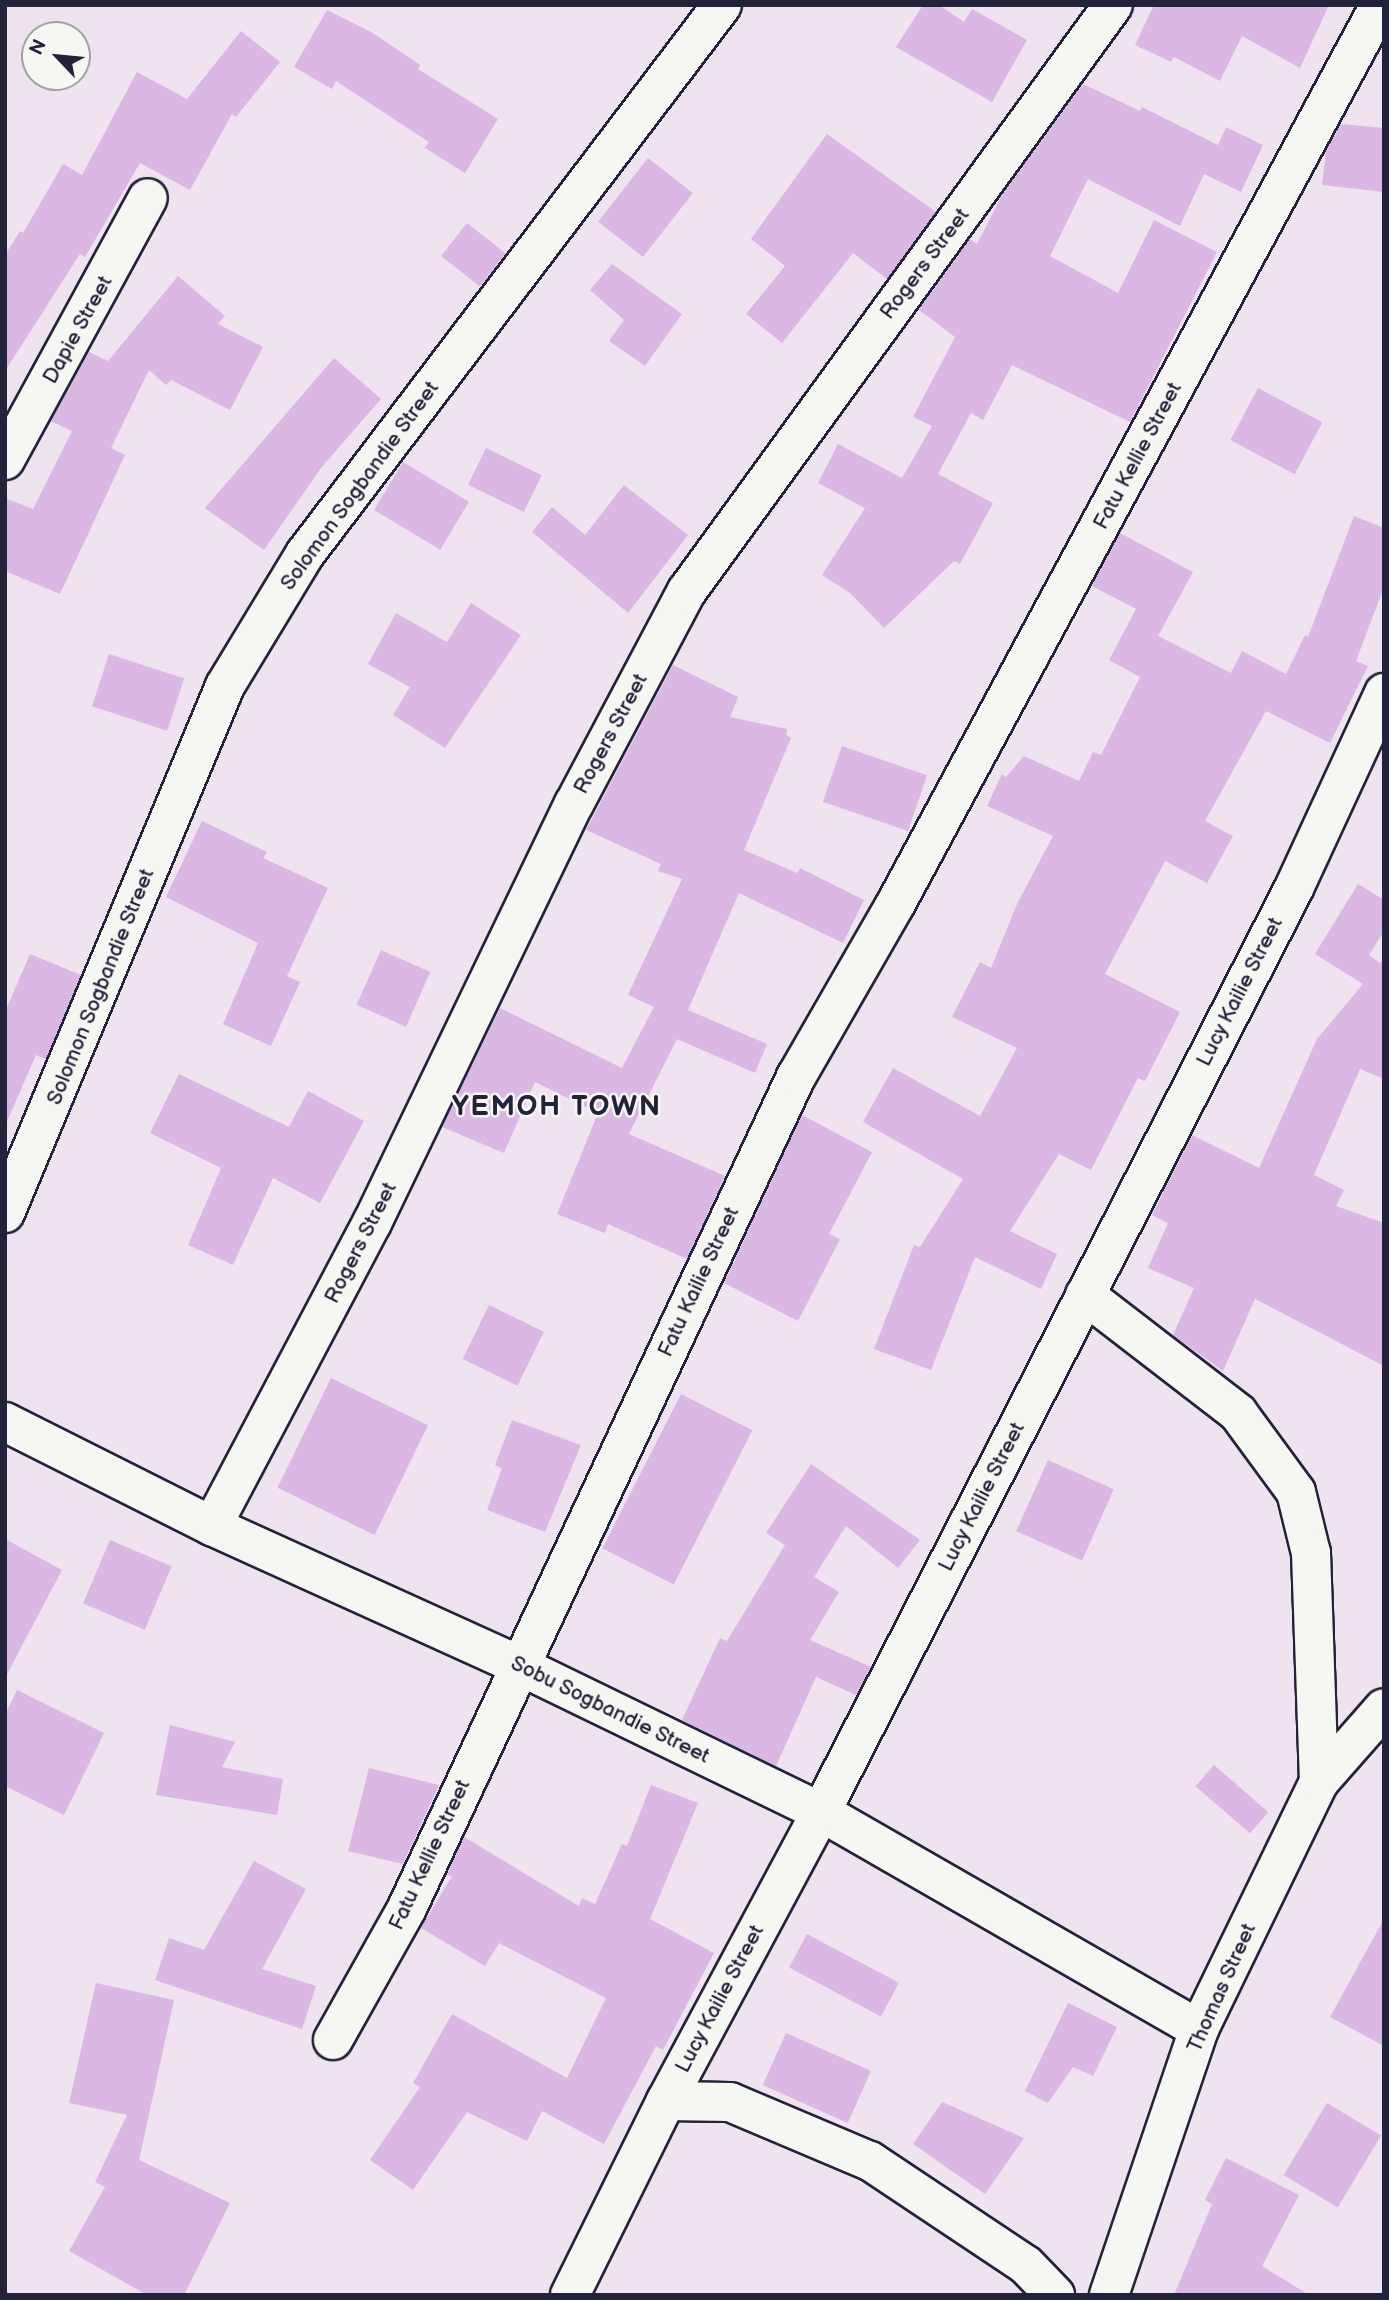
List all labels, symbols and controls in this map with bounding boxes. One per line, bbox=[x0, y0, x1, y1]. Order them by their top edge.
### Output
north arrow bbox=[21, 21, 91, 91]
text: N bbox=[25, 36, 52, 59]
street label: Rogers Street bbox=[875, 203, 975, 325]
street label: Dapie Street bbox=[38, 272, 118, 388]
street label: Solomon Sogbandie Street bbox=[275, 376, 445, 596]
street label: Fatu Kellie Street bbox=[1089, 378, 1187, 534]
street label: Rogers Street bbox=[569, 669, 653, 799]
street label: Solomon Sogbandie Street bbox=[42, 865, 160, 1109]
street label: Lucy Kailie Street bbox=[1191, 913, 1289, 1071]
district label: YEMOH TOWN bbox=[453, 1090, 661, 1124]
street label: Rogers Street bbox=[320, 1178, 402, 1308]
street label: Fatu Kailie Street bbox=[653, 1203, 745, 1361]
street label: Lucy Kailie Street bbox=[933, 1418, 1031, 1576]
street label: Sobu Sogbandie Street bbox=[506, 1651, 714, 1769]
street label: Fatu Kellie Street bbox=[384, 1776, 476, 1934]
street label: Lucy Kailie Street bbox=[670, 1920, 770, 2078]
street label: Thomas Street bbox=[1182, 1920, 1262, 2056]

